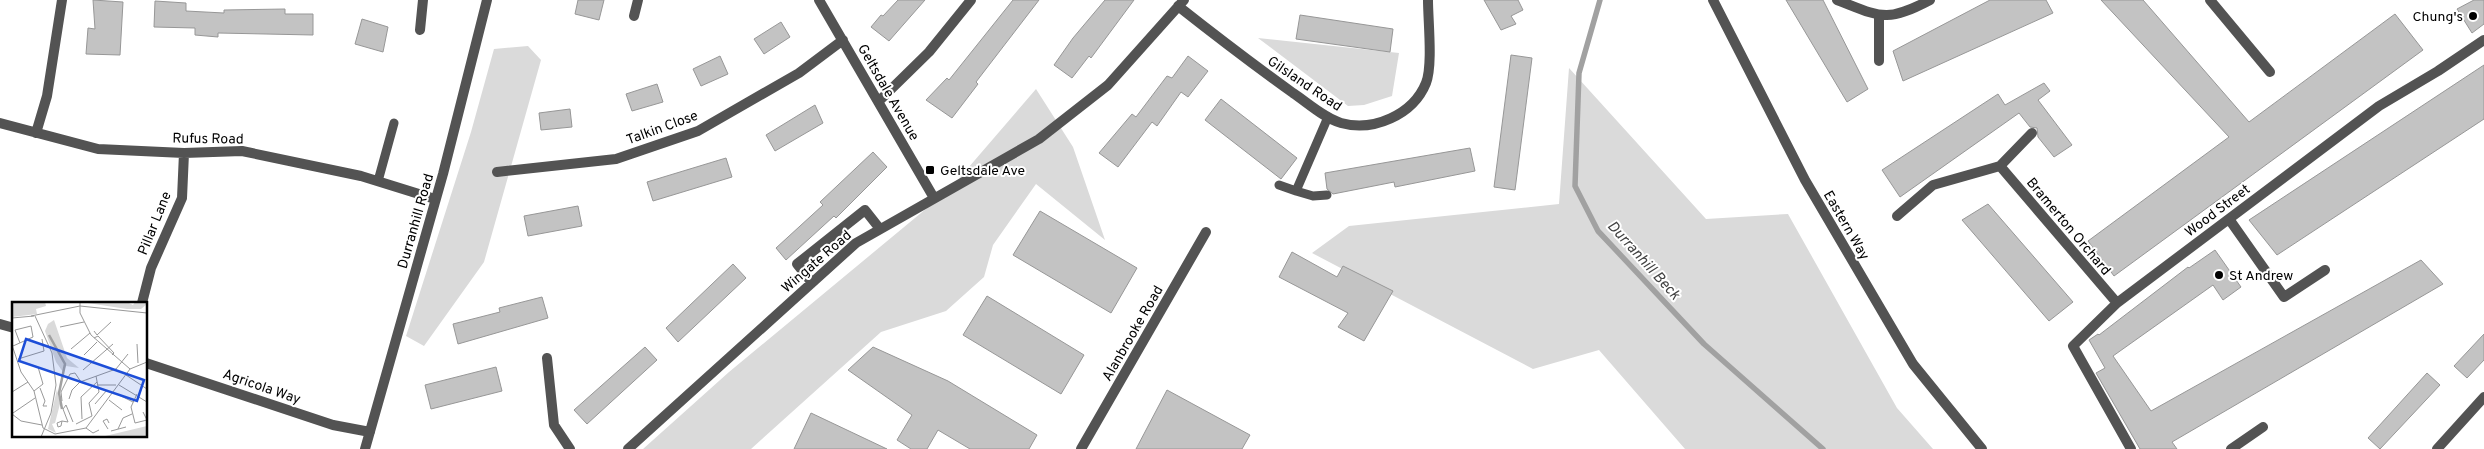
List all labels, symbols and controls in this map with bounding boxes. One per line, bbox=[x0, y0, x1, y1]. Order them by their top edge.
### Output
place label: Chung's bbox=[2413, 9, 2463, 26]
marker: Chung's bbox=[2467, 10, 2479, 22]
street label: Geltsdale Avenue bbox=[853, 42, 922, 144]
street label: Gilsland Road bbox=[1264, 53, 1345, 115]
street label: Talkin Close bbox=[624, 108, 701, 149]
street label: Rufus Road bbox=[172, 130, 244, 149]
place label: Geltsdale Ave bbox=[940, 163, 1025, 180]
marker: Geltsdale Ave bbox=[924, 164, 936, 176]
street label: Durranhill Road bbox=[395, 172, 438, 271]
street label: Bramerton Orchard bbox=[2022, 175, 2114, 279]
street label: Wood Street bbox=[2182, 181, 2254, 241]
street label: Eastern Way bbox=[1819, 188, 1872, 263]
street label: Pillar Lane bbox=[135, 189, 176, 258]
water label: Durranhill Beck bbox=[1602, 217, 1684, 305]
street label: Wingate Road bbox=[779, 227, 855, 297]
place label: St Andrew bbox=[2229, 268, 2293, 285]
marker: St Andrew bbox=[2213, 269, 2225, 281]
street label: Alanbrooke Road bbox=[1099, 283, 1168, 385]
inset map bbox=[12, 302, 148, 436]
street label: Agricola Way bbox=[220, 366, 303, 409]

